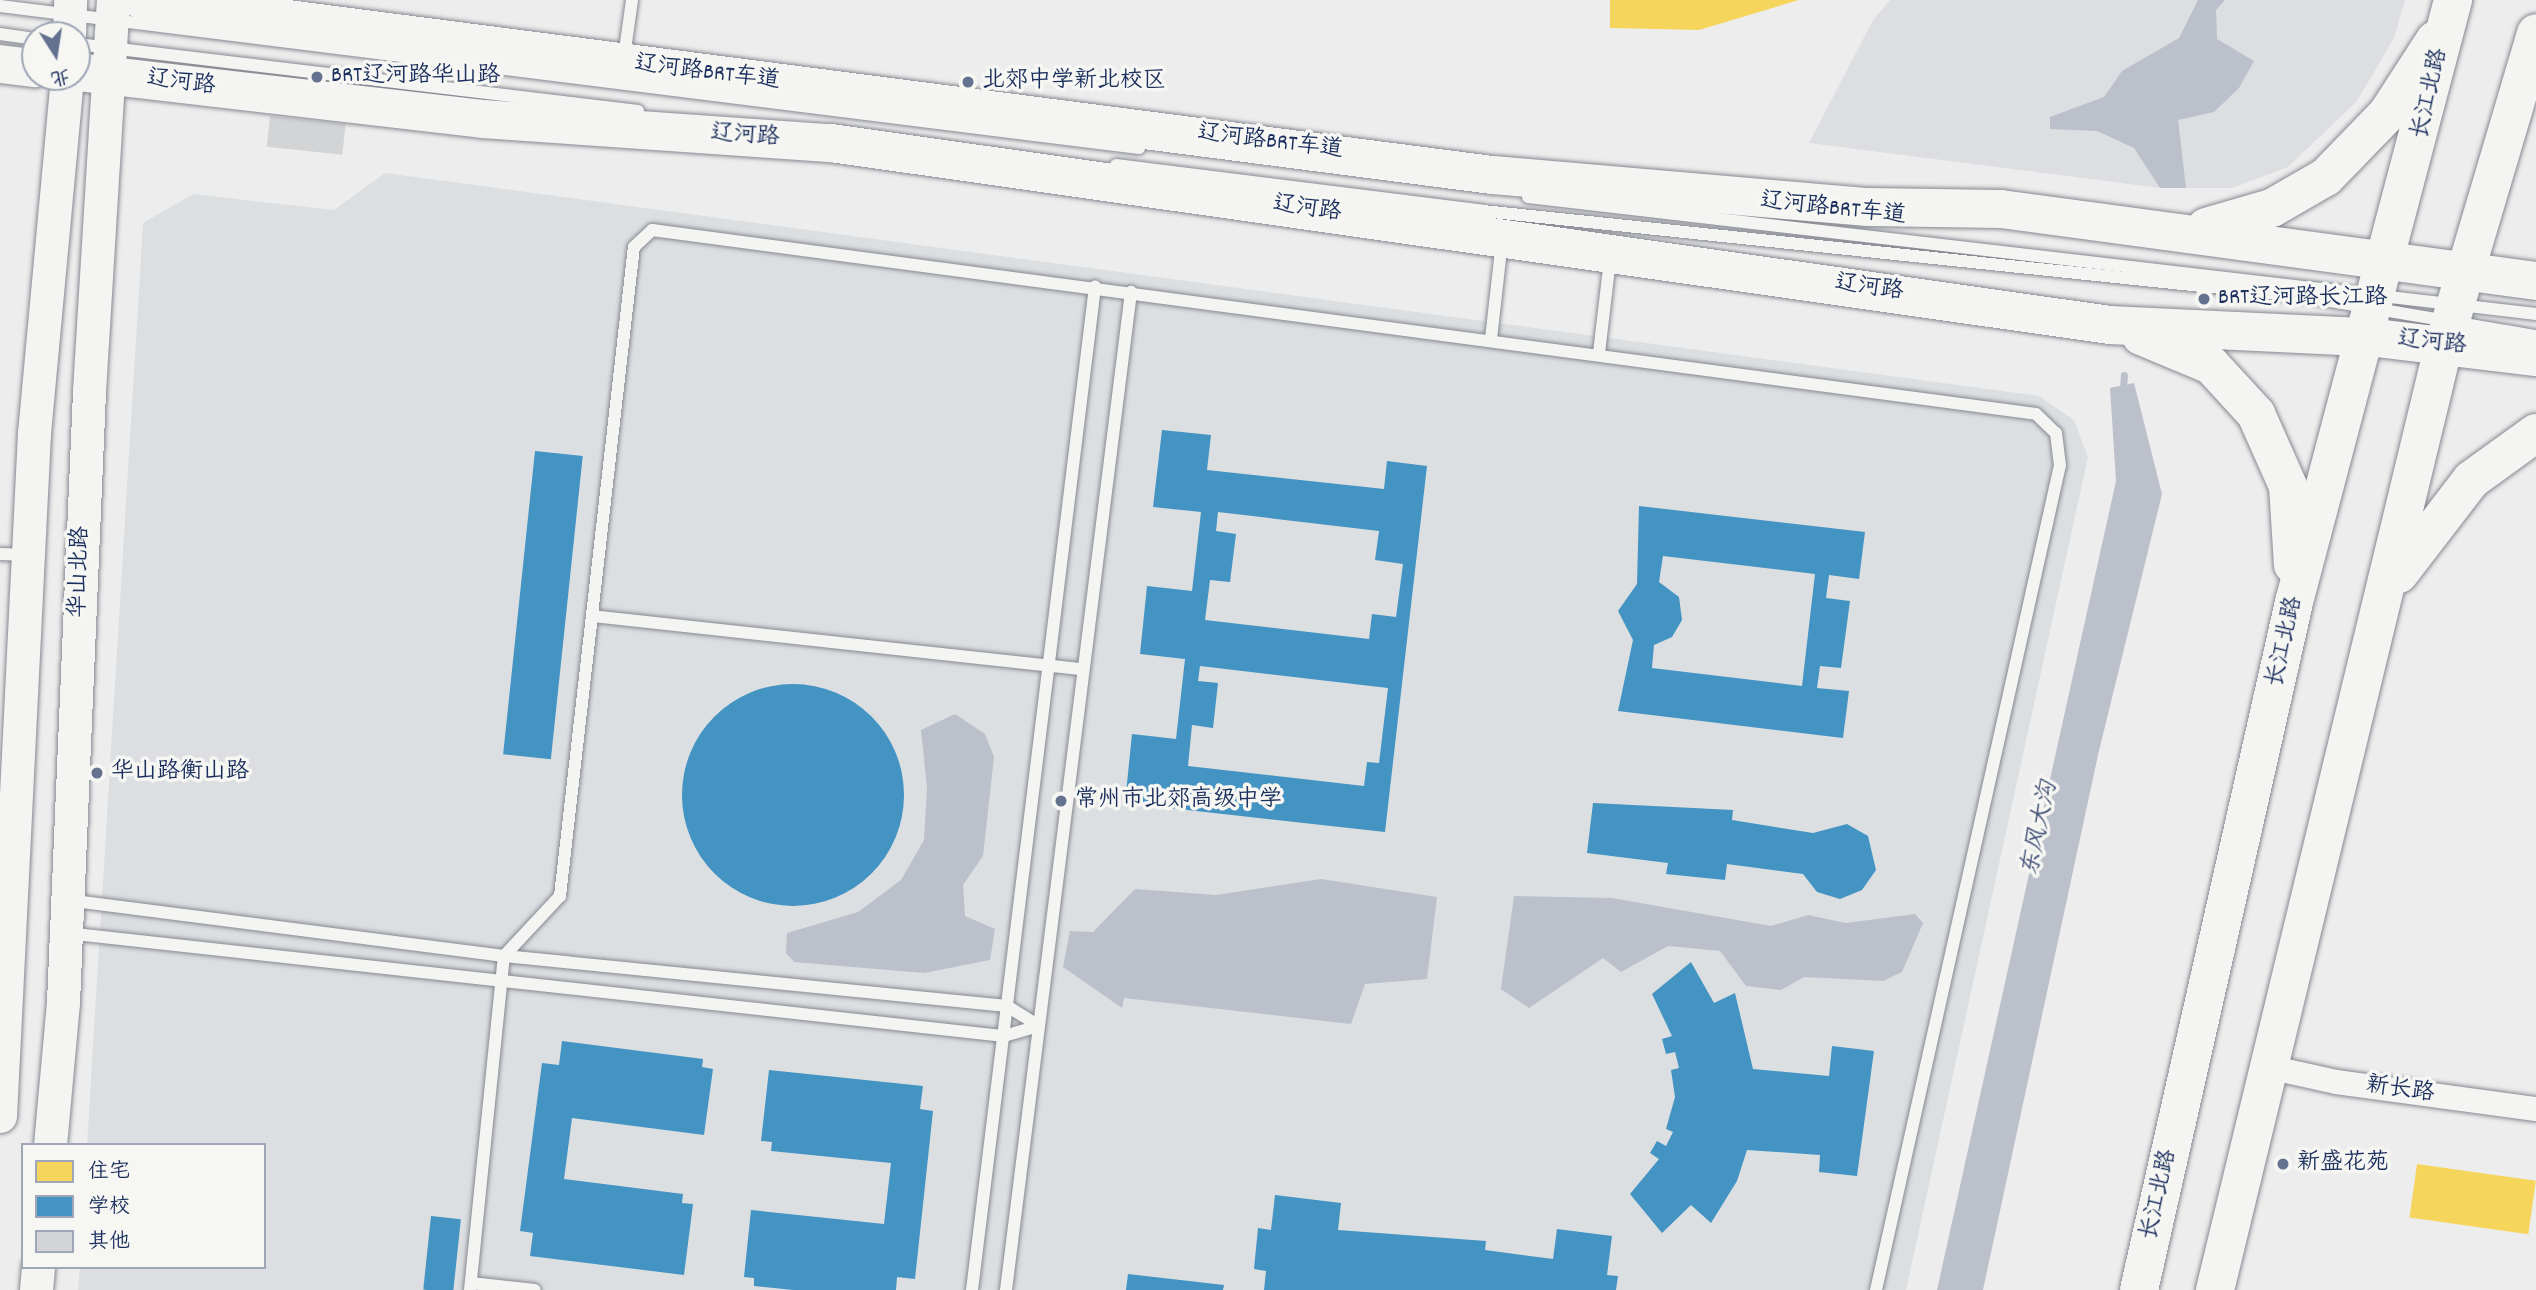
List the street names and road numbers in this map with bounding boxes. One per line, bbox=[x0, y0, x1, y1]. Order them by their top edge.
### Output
street label: 长江北路 bbox=[2407, 46, 2455, 142]
street label: 辽河路BRT车道 bbox=[633, 51, 781, 97]
street label: 辽河路 bbox=[145, 66, 217, 102]
street label: 辽河路BRT车道 bbox=[1196, 120, 1344, 166]
street label: 辽河路 bbox=[710, 121, 780, 153]
street label: 辽河路BRT车道 bbox=[1759, 189, 1907, 231]
street label: 辽河路 bbox=[1271, 192, 1343, 228]
street label: 辽河路 bbox=[1833, 271, 1905, 307]
street label: 辽河路 bbox=[2396, 327, 2468, 361]
street label: 华山北路 bbox=[66, 526, 96, 618]
street label: 长江北路 bbox=[2262, 594, 2310, 690]
street label: 新长路 bbox=[2364, 1073, 2436, 1109]
street label: 长江北路 bbox=[2136, 1147, 2184, 1243]

